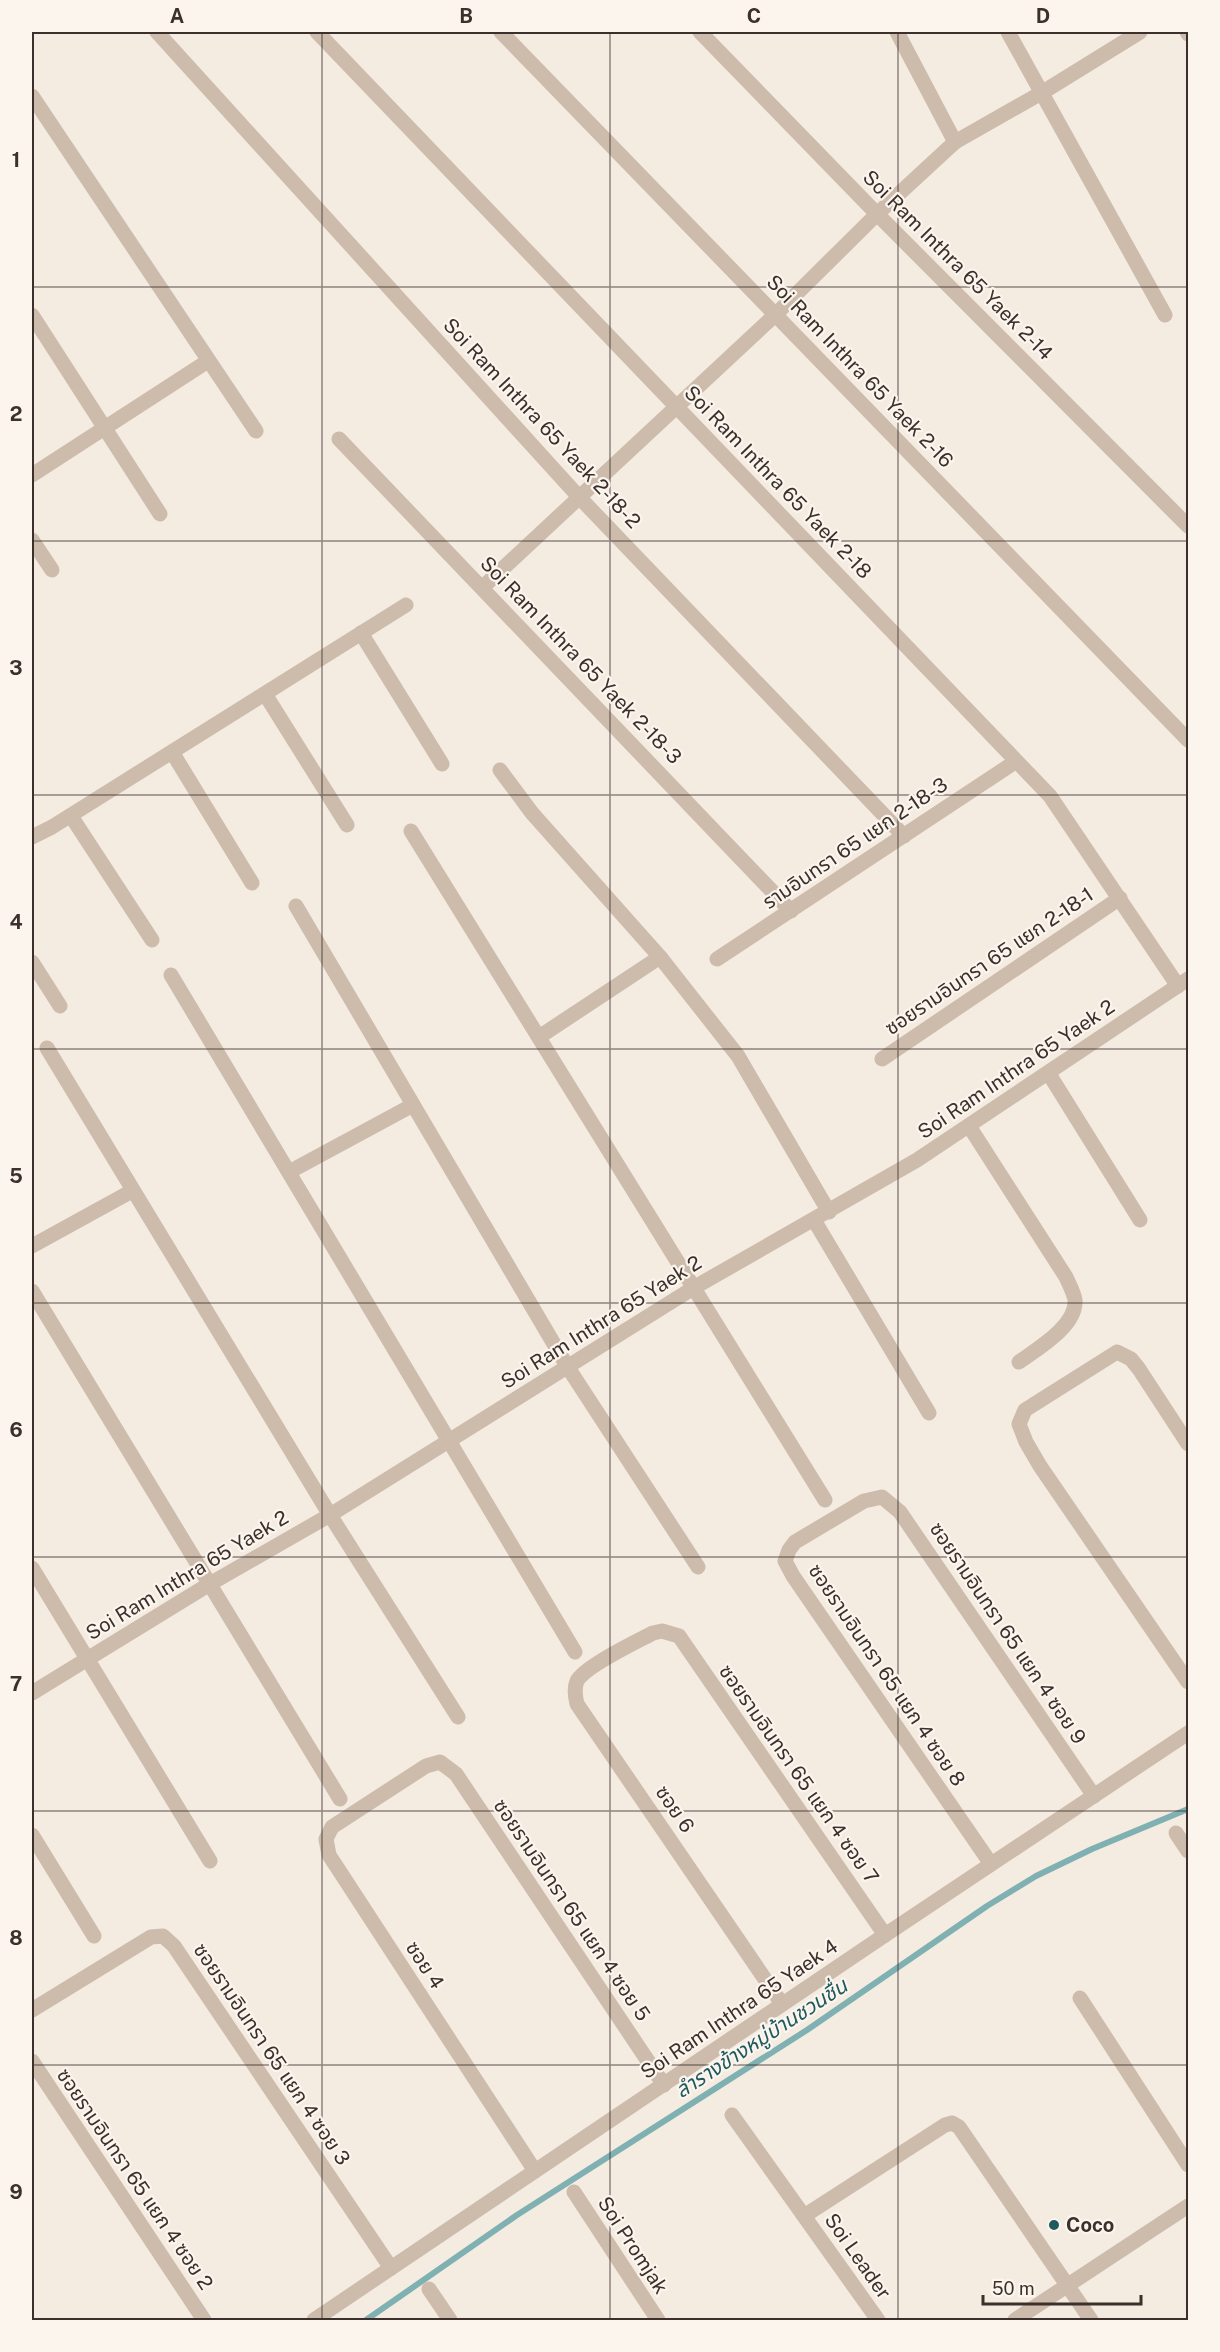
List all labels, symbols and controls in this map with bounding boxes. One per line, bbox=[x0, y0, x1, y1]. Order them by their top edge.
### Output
text: A bbox=[170, 4, 184, 28]
text: B bbox=[459, 4, 473, 28]
text: C bbox=[747, 4, 761, 28]
text: D bbox=[1036, 4, 1050, 28]
text: 1 bbox=[12, 148, 20, 172]
street label: Soi Ram Inthra 65 Yaek 2-14 bbox=[858, 165, 1058, 365]
street label: Soi Ram Inthra 65 Yaek 2-16 bbox=[762, 270, 958, 472]
street label: Soi Ram Inthra 65 Yaek 2-18-2 bbox=[438, 313, 646, 533]
street label: Soi Ram Inthra 65 Yaek 2-18 bbox=[679, 380, 877, 584]
text: 2 bbox=[10, 402, 22, 426]
street label: Soi Ram Inthra 65 Yaek 2-18-3 bbox=[475, 551, 687, 769]
text: 3 bbox=[9, 656, 23, 680]
street label: รามอินทรา 65 แยก 2-18-3 bbox=[758, 772, 952, 914]
street label: ซอยรามอินทรา 65 แยก 2-18-1 bbox=[880, 882, 1098, 1040]
text: 4 bbox=[9, 910, 23, 934]
street label: Soi Ram Inthra 65 Yaek 2 bbox=[913, 994, 1119, 1144]
text: 5 bbox=[9, 1164, 23, 1188]
street label: Soi Ram Inthra 65 Yaek 2 bbox=[496, 1250, 706, 1394]
text: 6 bbox=[9, 1418, 23, 1442]
street label: Soi Ram Inthra 65 Yaek 2 bbox=[81, 1505, 293, 1645]
street label: ซอยรามอินทรา 65 แยก 4 ซอย 9 bbox=[925, 1518, 1091, 1748]
street label: ซอยรามอินทรา 65 แยก 4 ซอย 8 bbox=[804, 1559, 970, 1791]
street label: ซอยรามอินทรา 65 แยก 4 ซอย 7 bbox=[714, 1660, 884, 1888]
text: 7 bbox=[10, 1672, 22, 1696]
street label: ซอย 6 bbox=[651, 1781, 699, 1837]
street label: ซอยรามอินทรา 65 แยก 4 ซอย 5 bbox=[489, 1794, 655, 2026]
text: 8 bbox=[9, 1926, 23, 1950]
street label: Soi Ram Inthra 65 Yaek 4 bbox=[636, 1934, 842, 2084]
street label: ซอย 4 bbox=[401, 1937, 449, 1993]
street label: ซอยรามอินทรา 65 แยก 4 ซอย 3 bbox=[189, 1939, 355, 2169]
water label: ลำรางข้างหมู่บ้านชวนชื่น bbox=[669, 1971, 853, 2104]
street label: ซอยรามอินทรา 65 แยก 4 ซอย 2 bbox=[52, 2064, 218, 2294]
text: 9 bbox=[9, 2180, 23, 2204]
street label: Soi Promjak bbox=[593, 2192, 673, 2298]
street label: Soi Leader bbox=[820, 2209, 896, 2304]
place label: Coco bbox=[1066, 2213, 1114, 2237]
marker: Coco bbox=[1047, 2218, 1061, 2232]
scale bar bbox=[983, 2268, 1140, 2306]
text: 50 m bbox=[992, 2278, 1035, 2299]

